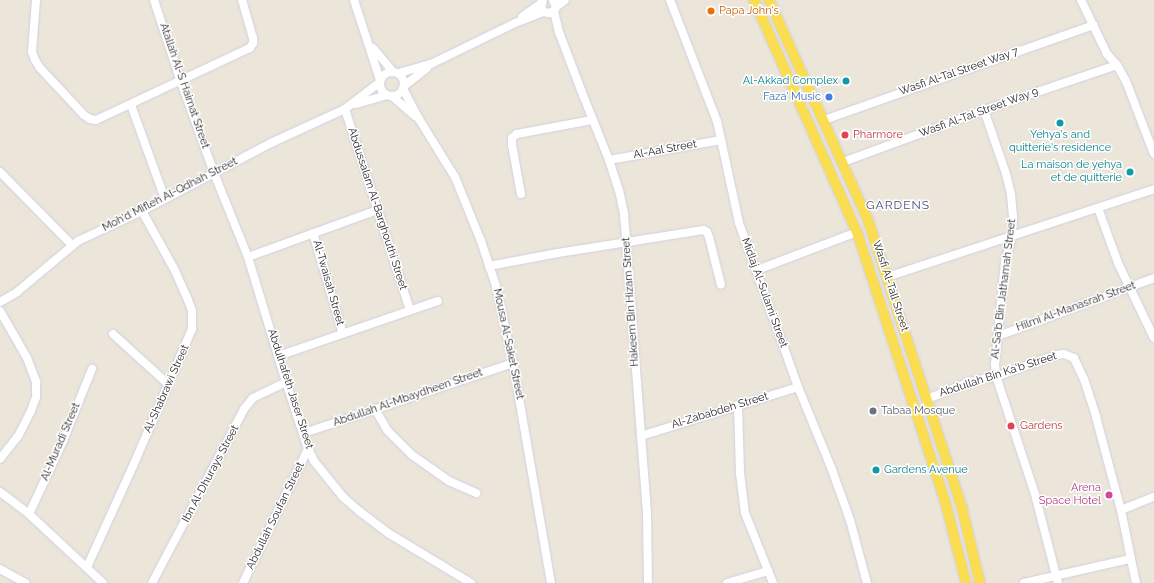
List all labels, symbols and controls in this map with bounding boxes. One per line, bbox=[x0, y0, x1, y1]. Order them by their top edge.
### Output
place label: Papa John's bbox=[719, 4, 779, 18]
marker: Papa John's bbox=[706, 6, 716, 16]
street label: Atallah Al-S Haimat Street bbox=[156, 21, 212, 151]
street label: Wasfi Al-Tal Street Way 7 bbox=[897, 45, 1021, 99]
place label: Al-Akkad Complex bbox=[743, 74, 838, 88]
marker: Al-Akkad Complex bbox=[841, 76, 851, 86]
street label: Wasfi Al-Tal Street Way 9 bbox=[917, 85, 1041, 141]
place label: Faza' Music bbox=[763, 90, 821, 104]
marker: Faza' Music bbox=[824, 92, 834, 102]
marker: Yehya's and quitterie's residence bbox=[1055, 118, 1065, 128]
street label: Abdussalam Al-Barghouthi Street bbox=[344, 126, 410, 292]
place label: Pharmore bbox=[853, 128, 903, 142]
place label: Yehya's and quitterie's residence bbox=[1009, 129, 1111, 155]
marker: Pharmore bbox=[840, 130, 850, 140]
street label: Al-Aal Street bbox=[632, 138, 698, 162]
street label: Moh'd Mifleh Al-Qdhah Street bbox=[100, 155, 240, 235]
place label: La maison de yehya et de quitterie bbox=[1021, 159, 1122, 185]
marker: La maison de yehya et de quitterie bbox=[1125, 167, 1135, 177]
district label: GARDENS bbox=[866, 199, 930, 213]
street label: Al-Sa'b Bin Jathamah Street bbox=[989, 218, 1019, 360]
street label: Midlaj Al-Sulami Street bbox=[738, 236, 790, 350]
street label: Hakeem Bin Hizam Street bbox=[620, 237, 642, 367]
street label: Al-Twaisah Street bbox=[309, 239, 347, 327]
street label: Wasfi Al-Tall Street bbox=[869, 239, 911, 333]
street label: Hilmi Al-Manasrah Street bbox=[1014, 279, 1138, 335]
street label: Mousa Al-Saket Street bbox=[490, 287, 526, 401]
street label: Abdulhafeth Jaser Street bbox=[264, 327, 316, 451]
street label: Al-Shabrawi Street bbox=[142, 343, 192, 435]
street label: Abdullah Bin Ka'b Street bbox=[938, 350, 1058, 400]
street label: Abdullah Al-Mbaydheen Street bbox=[331, 366, 485, 430]
street label: Al-Zababdeh Street bbox=[670, 390, 770, 432]
street label: Al-Muradi Street bbox=[39, 401, 83, 483]
place label: Tabaa Mosque bbox=[881, 404, 955, 418]
marker: Tabaa Mosque bbox=[868, 406, 878, 416]
place label: Gardens bbox=[1020, 419, 1063, 433]
marker: Gardens bbox=[1005, 420, 1017, 432]
street label: Ibn Al-Dhurays Street bbox=[180, 423, 242, 525]
street label: Abdullah Soufan Street bbox=[244, 460, 308, 572]
place label: Gardens Avenue bbox=[884, 463, 968, 477]
marker: Gardens Avenue bbox=[871, 465, 881, 475]
place label: Arena Space Hotel bbox=[1039, 482, 1101, 508]
marker: Arena Space Hotel bbox=[1104, 490, 1114, 500]

